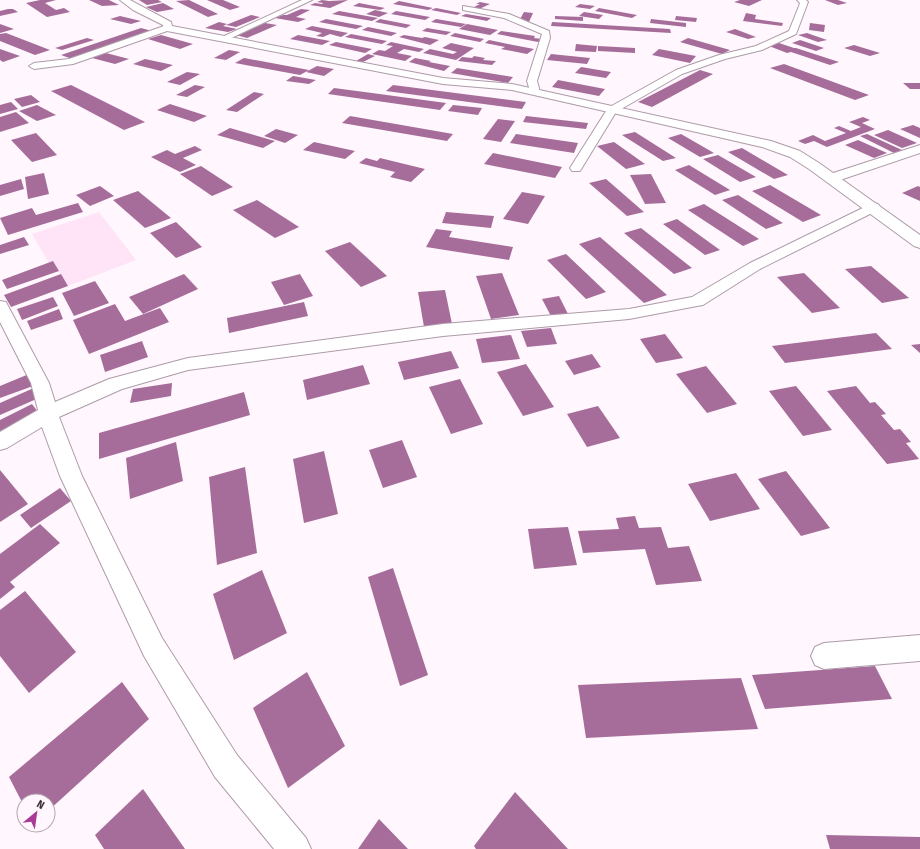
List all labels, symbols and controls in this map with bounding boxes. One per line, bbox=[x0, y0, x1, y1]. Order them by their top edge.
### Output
north arrow bbox=[16, 793, 56, 833]
text: N bbox=[35, 797, 47, 812]

